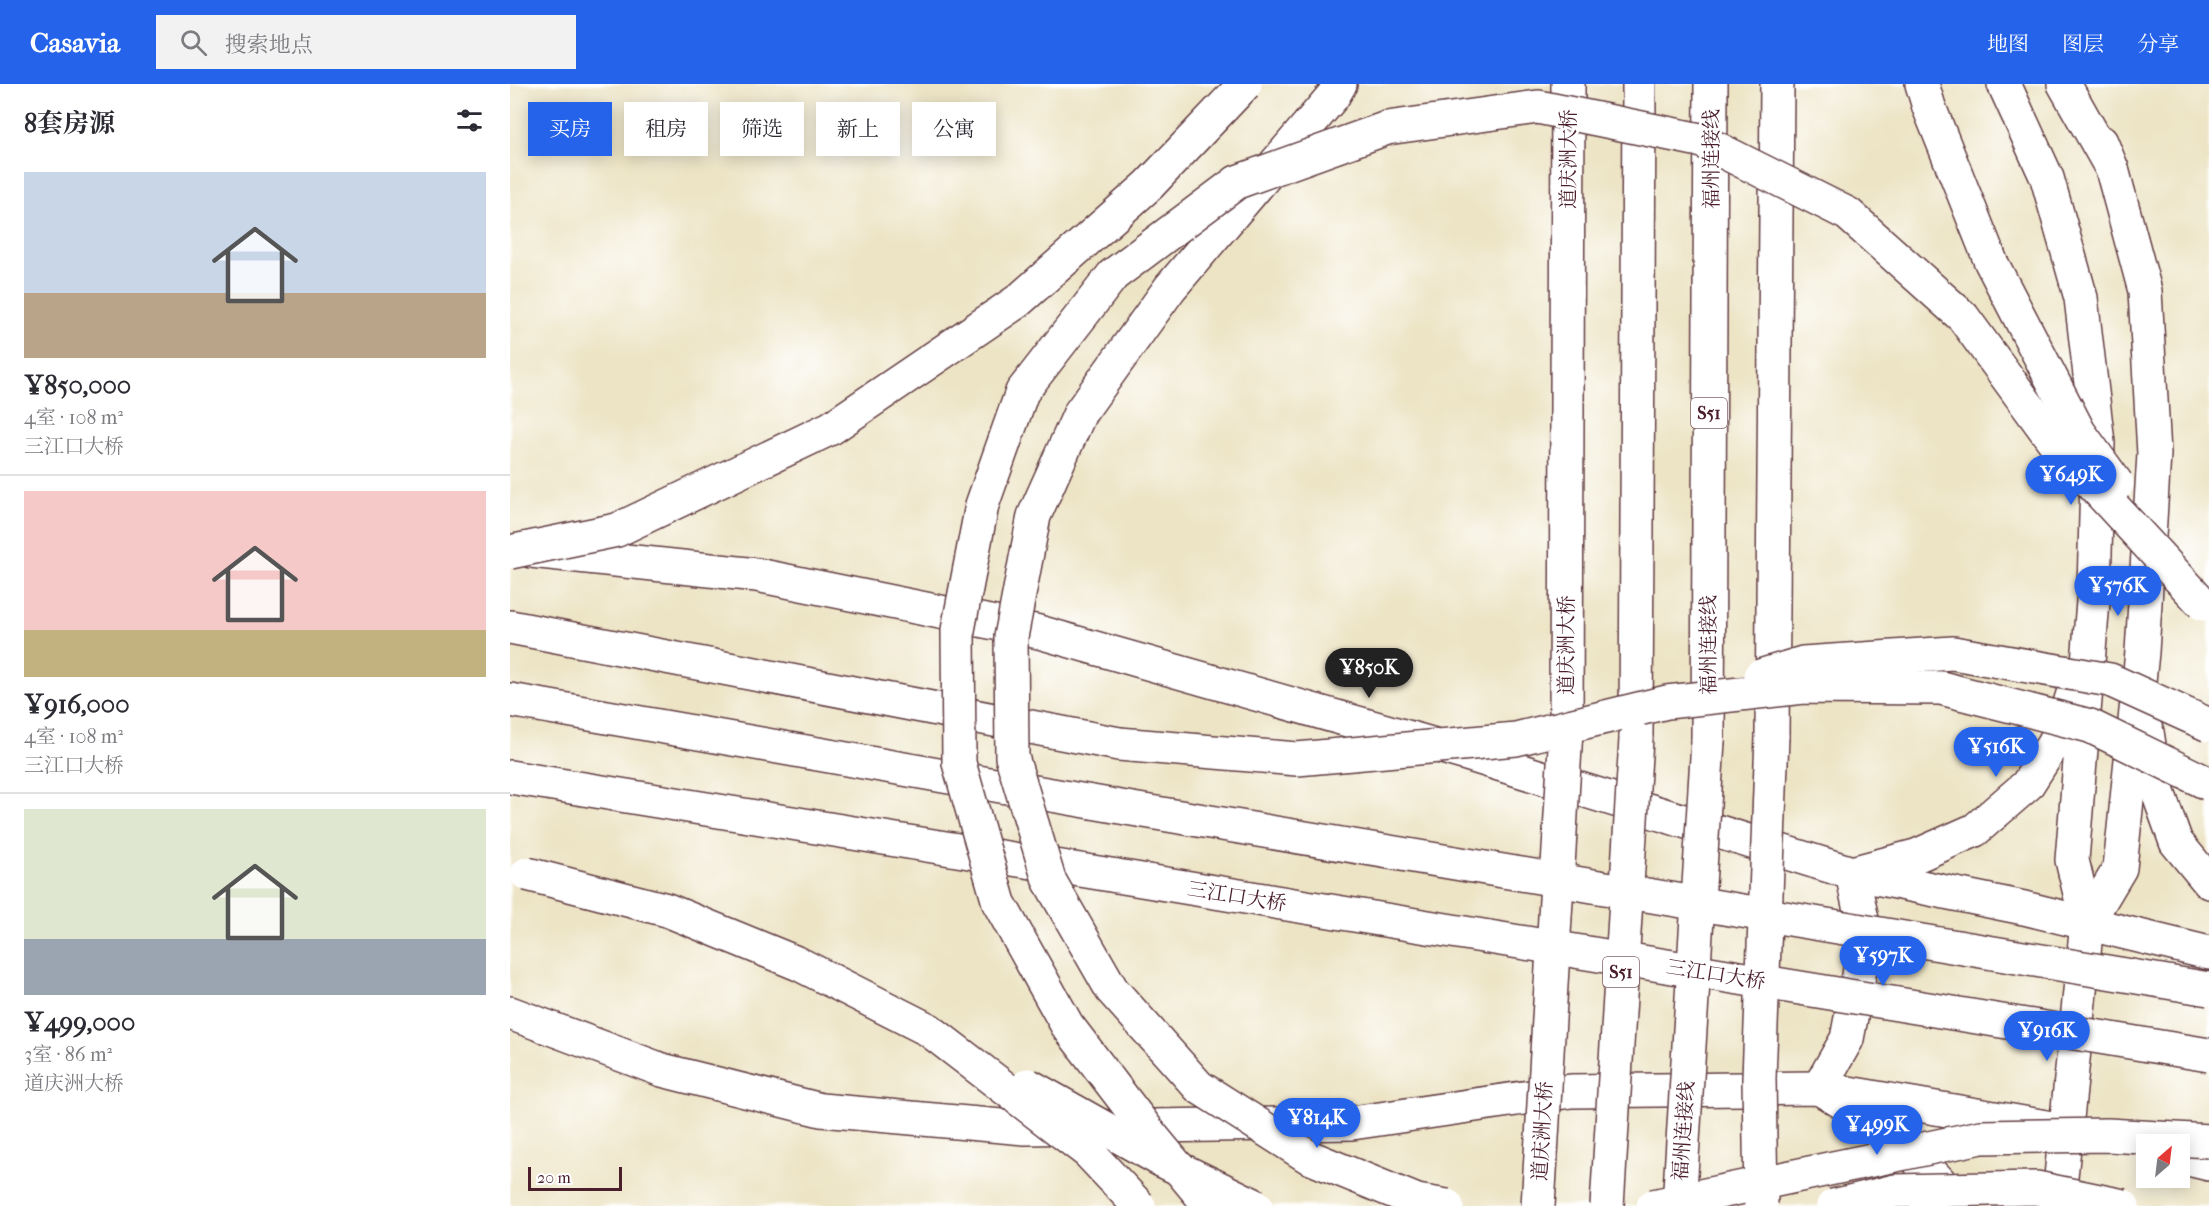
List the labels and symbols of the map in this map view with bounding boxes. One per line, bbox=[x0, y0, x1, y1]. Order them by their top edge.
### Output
street label: 道庆洲大桥 bbox=[1557, 109, 1580, 209]
street label: 福州连接线 bbox=[1700, 109, 1723, 209]
road number: S51 bbox=[1691, 398, 1727, 428]
pin: ¥649K bbox=[2029, 455, 2113, 506]
pin: ¥576K bbox=[2076, 566, 2160, 617]
street label: 道庆洲大桥 bbox=[1555, 595, 1578, 695]
street label: 福州连接线 bbox=[1697, 595, 1720, 695]
pin: ¥850K bbox=[1327, 648, 1411, 699]
pin: ¥516K bbox=[1954, 727, 2038, 778]
street label: 三江口大桥 bbox=[1186, 877, 1288, 916]
pin: ¥597K bbox=[1841, 936, 1925, 987]
street label: 三江口大桥 bbox=[1665, 955, 1767, 994]
road number: S51 bbox=[1603, 957, 1639, 987]
pin: ¥916K bbox=[2005, 1011, 2089, 1062]
street label: 道庆洲大桥 bbox=[1528, 1080, 1557, 1182]
street label: 福州连接线 bbox=[1669, 1080, 1698, 1182]
pin: ¥814K bbox=[1275, 1098, 1359, 1149]
pin: ¥499K bbox=[1835, 1105, 1919, 1156]
north arrow bbox=[2136, 1134, 2190, 1188]
scale bar bbox=[528, 1164, 622, 1192]

